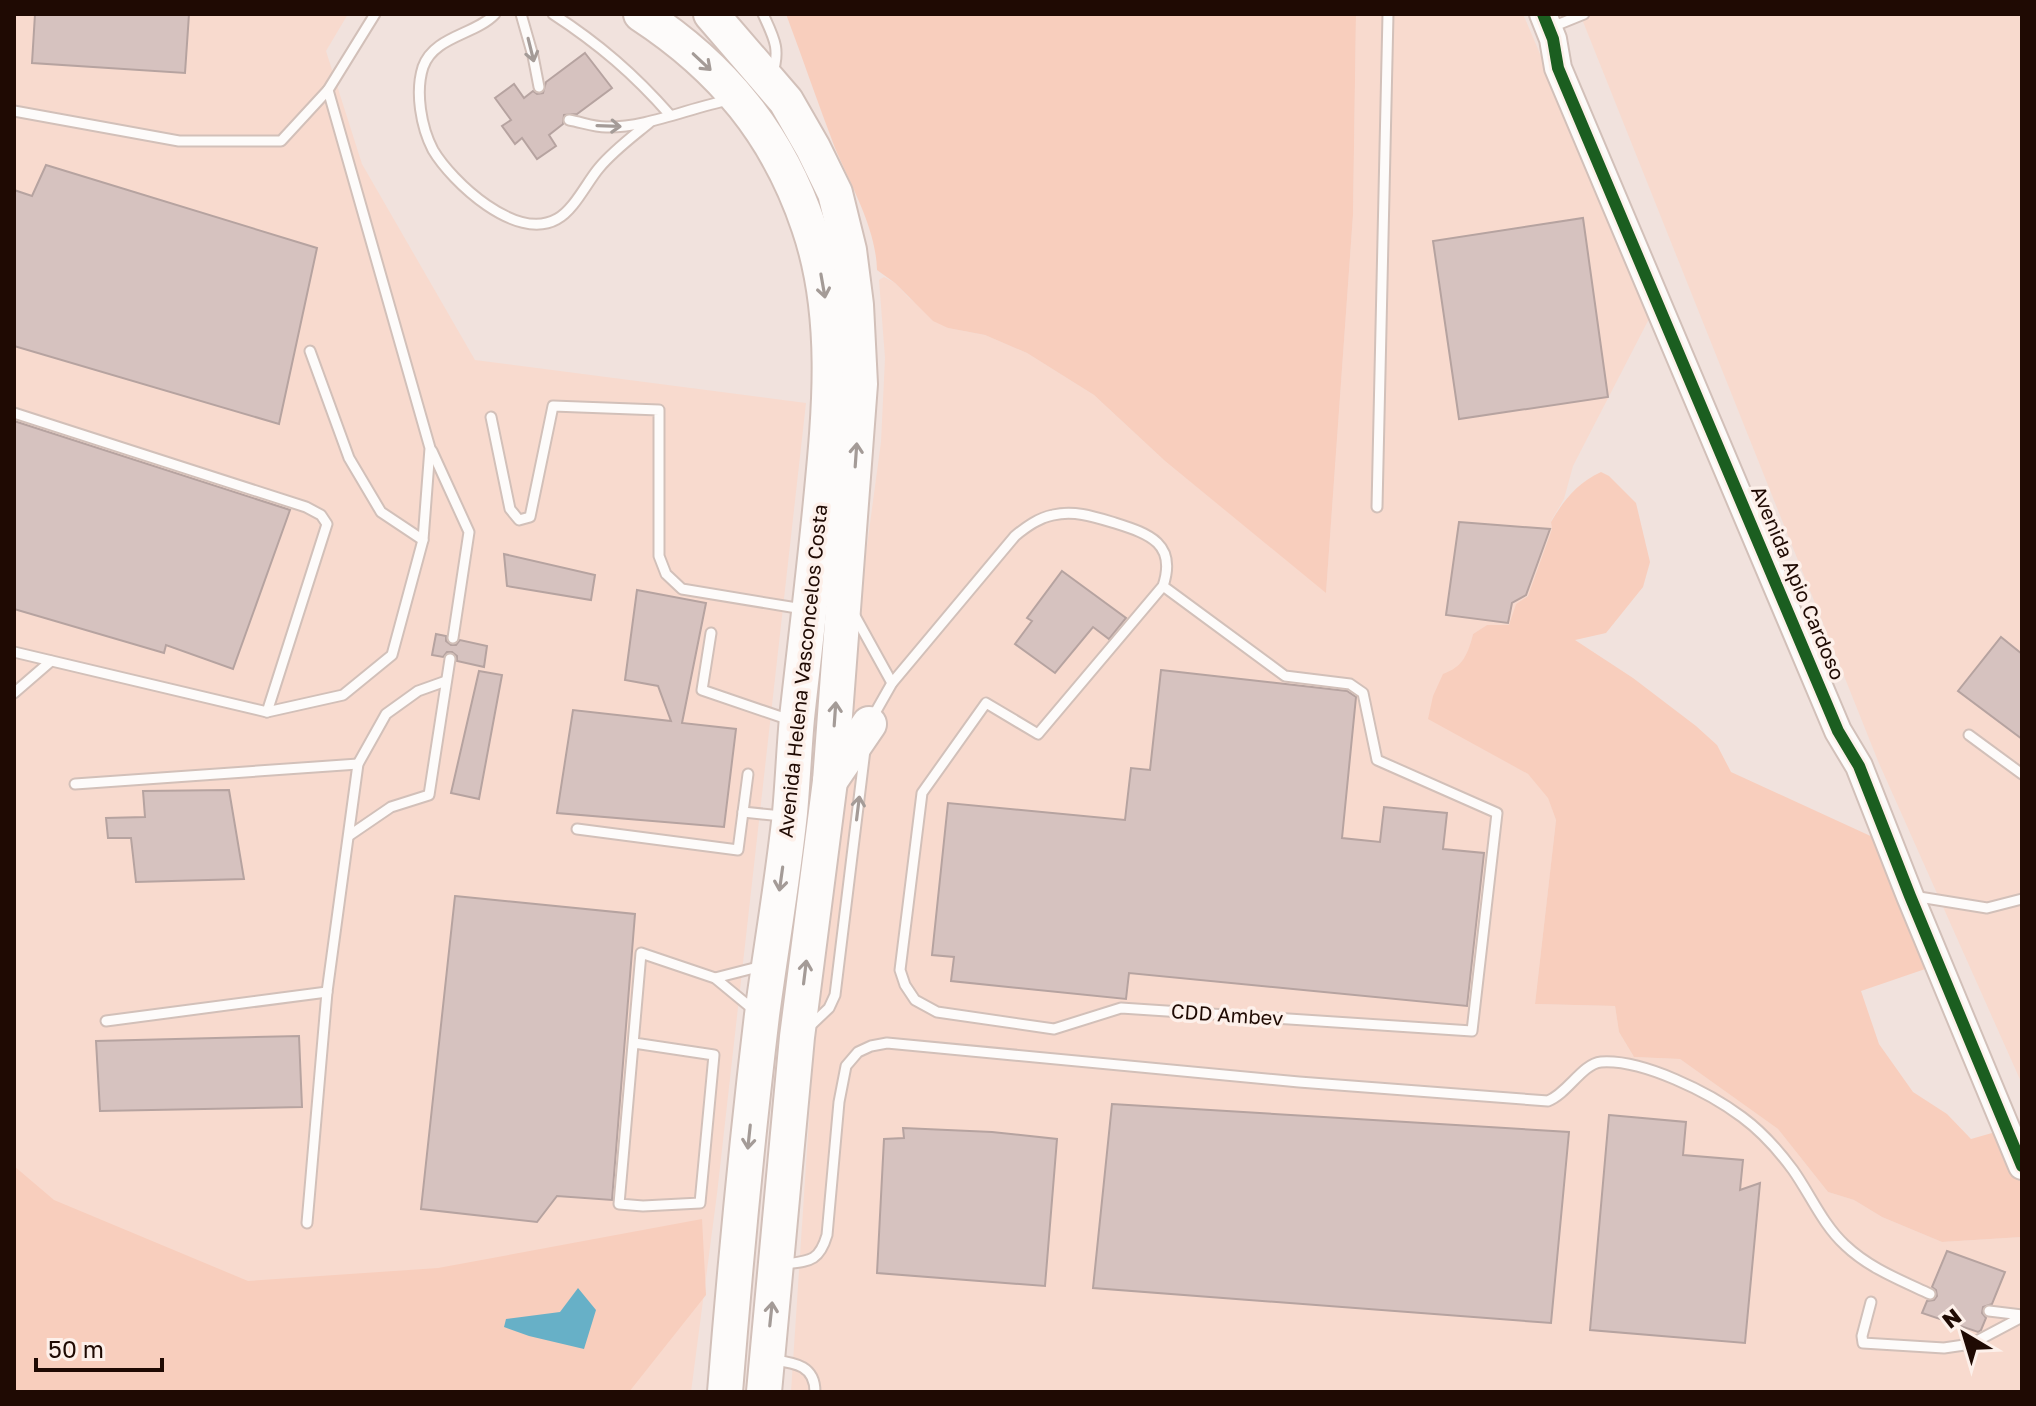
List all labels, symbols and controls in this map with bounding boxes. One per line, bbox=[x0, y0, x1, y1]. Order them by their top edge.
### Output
one-way arrow bbox=[525, 37, 540, 63]
one-way arrow bbox=[692, 53, 712, 72]
one-way arrow bbox=[595, 118, 622, 133]
one-way arrow bbox=[816, 273, 831, 298]
one-way arrow bbox=[849, 442, 864, 469]
street label: Avenida Apio Cardoso bbox=[1747, 482, 1851, 683]
street label: Avenida Helena Vasconcelos Costa bbox=[773, 503, 831, 839]
one-way arrow bbox=[828, 701, 843, 728]
one-way arrow bbox=[851, 796, 866, 821]
one-way arrow bbox=[773, 866, 788, 891]
one-way arrow bbox=[798, 959, 813, 986]
street label: CDD Ambev bbox=[1170, 998, 1284, 1030]
one-way arrow bbox=[741, 1123, 756, 1150]
north arrow bbox=[1924, 1294, 2004, 1374]
one-way arrow bbox=[764, 1301, 779, 1328]
text: N bbox=[1936, 1302, 1966, 1334]
scale bar bbox=[36, 1322, 162, 1372]
text: 50 m bbox=[48, 1334, 104, 1363]

